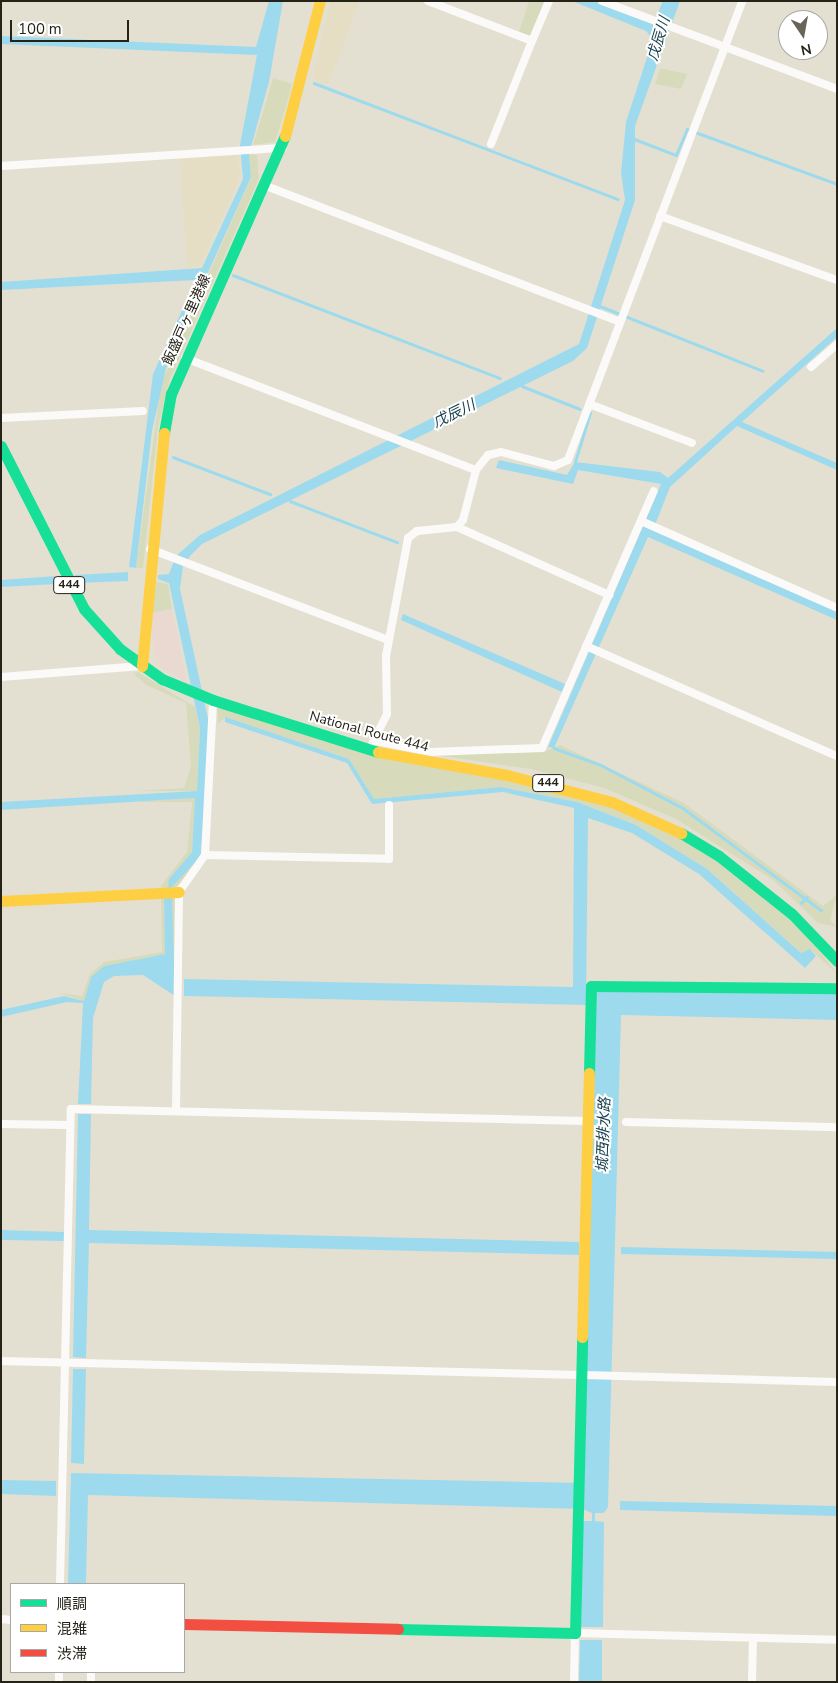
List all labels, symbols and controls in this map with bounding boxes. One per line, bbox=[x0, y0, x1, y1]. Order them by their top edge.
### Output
scale bar bbox=[12, 10, 131, 42]
north arrow bbox=[778, 10, 828, 60]
water label: 戊辰川 bbox=[644, 15, 674, 63]
text: 100 m bbox=[18, 19, 62, 39]
text: N bbox=[799, 39, 813, 60]
street label: 飯盛戸ヶ里港線 bbox=[159, 272, 215, 368]
water label: 戊辰川 bbox=[430, 396, 478, 432]
road number: 444 bbox=[53, 576, 85, 594]
street label: National Route 444 bbox=[308, 708, 430, 756]
road number: 444 bbox=[532, 774, 564, 792]
water label: 城西排水路 bbox=[594, 1097, 614, 1173]
legend bbox=[10, 1583, 185, 1673]
text: 順調 bbox=[57, 1594, 87, 1614]
text: 混雑 bbox=[57, 1619, 87, 1639]
text: 渋滞 bbox=[57, 1644, 87, 1664]

